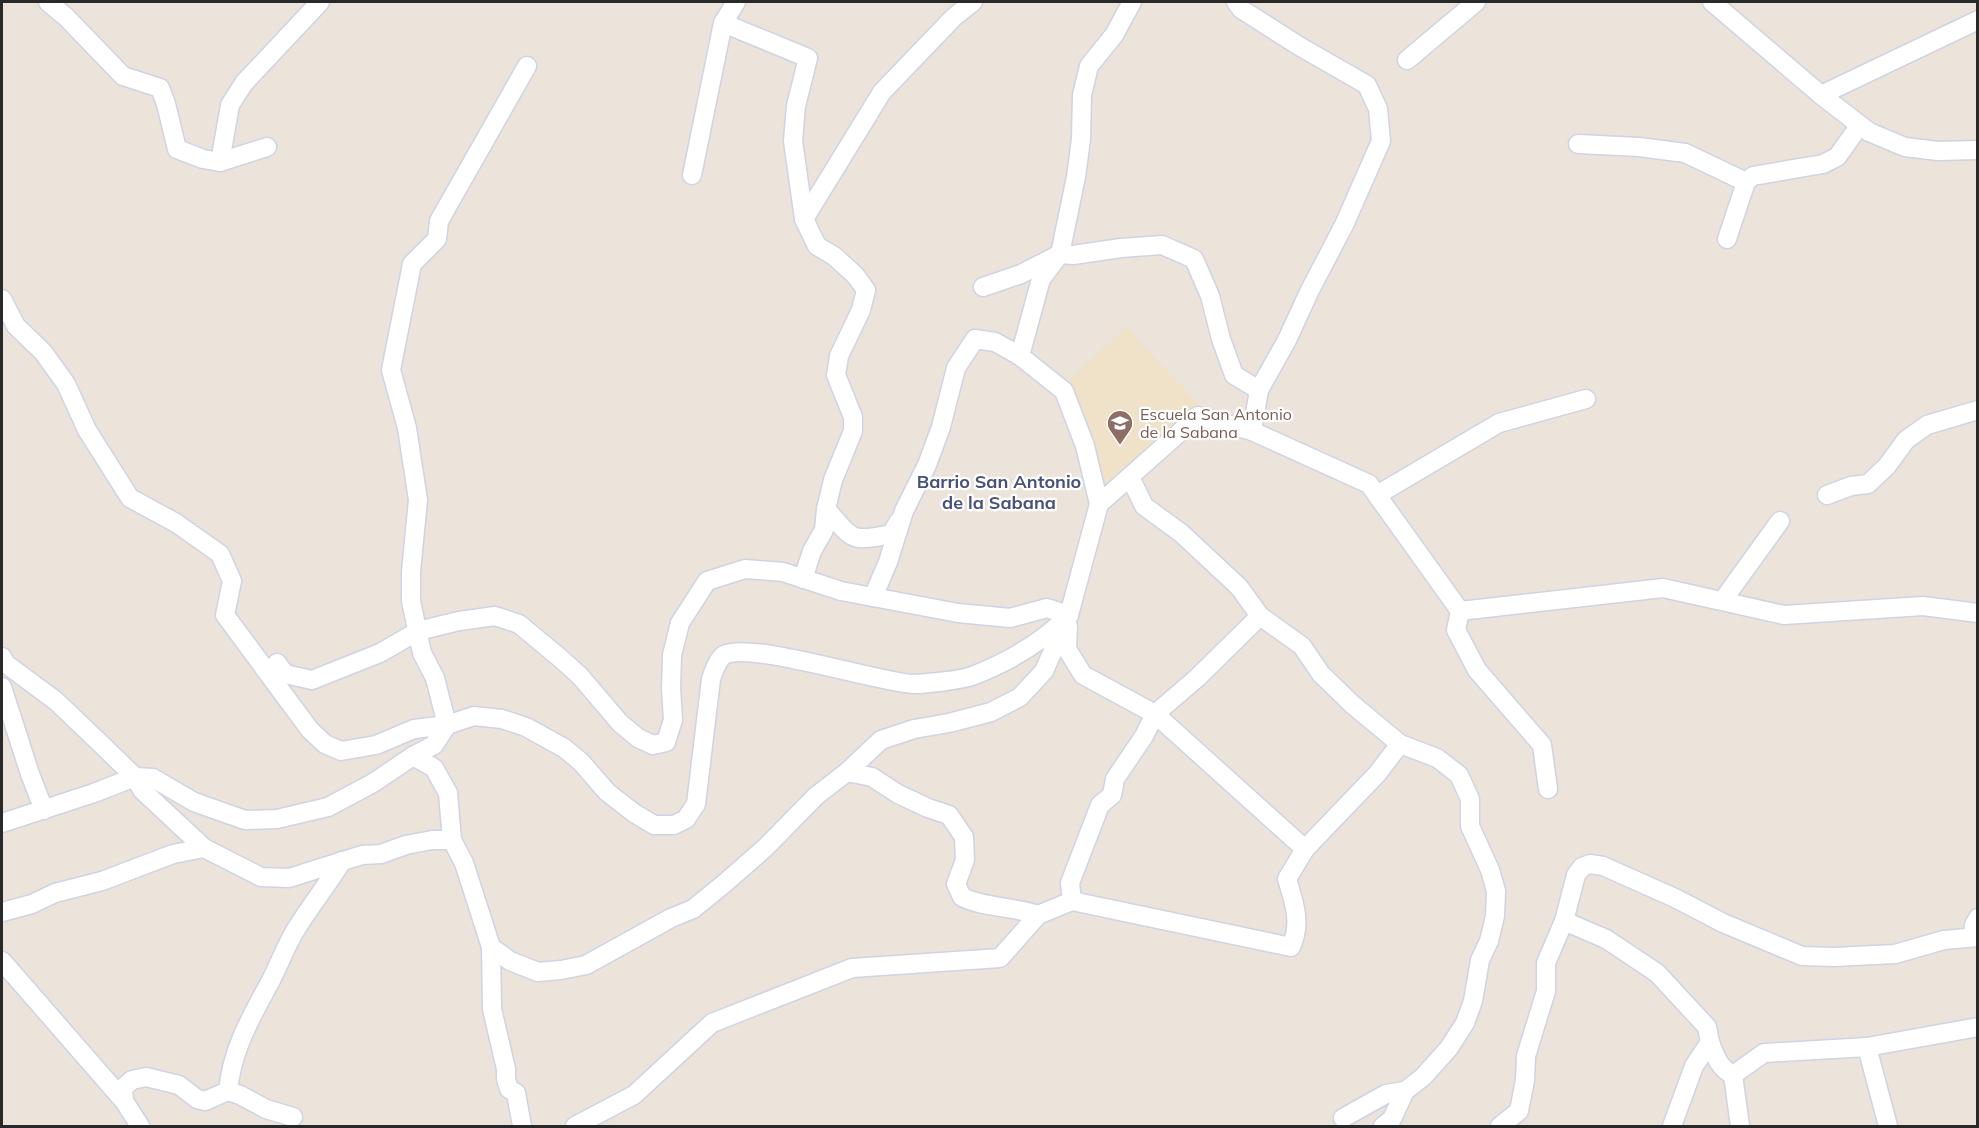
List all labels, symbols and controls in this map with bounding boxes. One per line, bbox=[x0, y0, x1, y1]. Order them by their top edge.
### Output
place label: Escuela San Antonio de la Sabana bbox=[1140, 404, 1292, 442]
school or university icon: Escuela San Antonio de la Sabana bbox=[1105, 408, 1135, 446]
district label: Barrio San Antonio de la Sabana bbox=[917, 470, 1081, 514]

